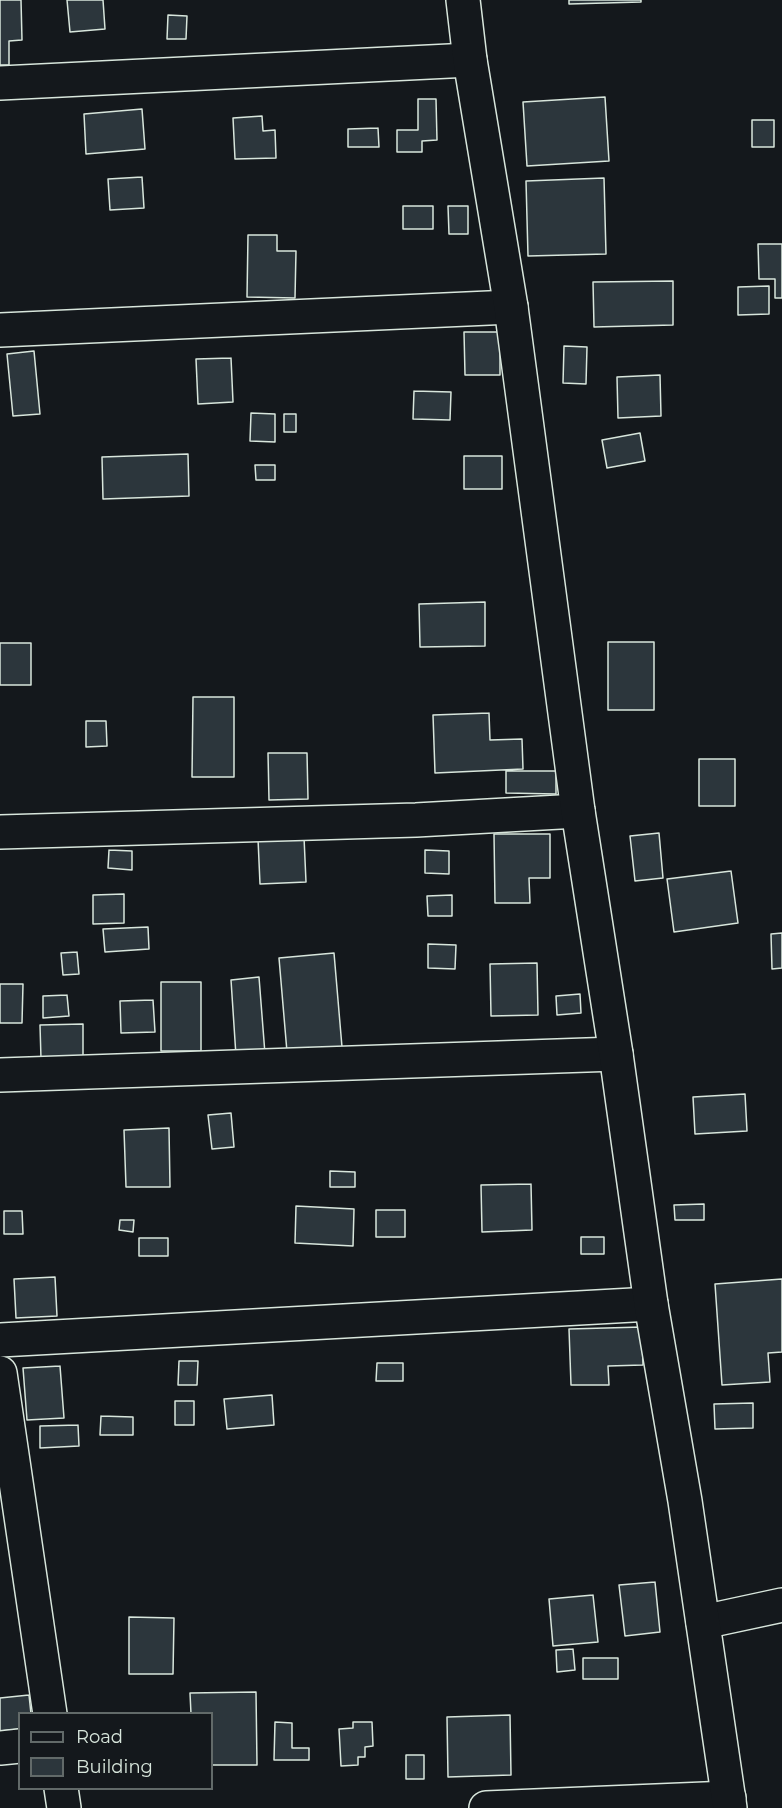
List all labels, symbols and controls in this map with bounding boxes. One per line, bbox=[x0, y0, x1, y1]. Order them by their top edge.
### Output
legend bbox=[18, 1712, 213, 1790]
text: Road bbox=[76, 1726, 123, 1748]
text: Building bbox=[76, 1756, 153, 1778]

